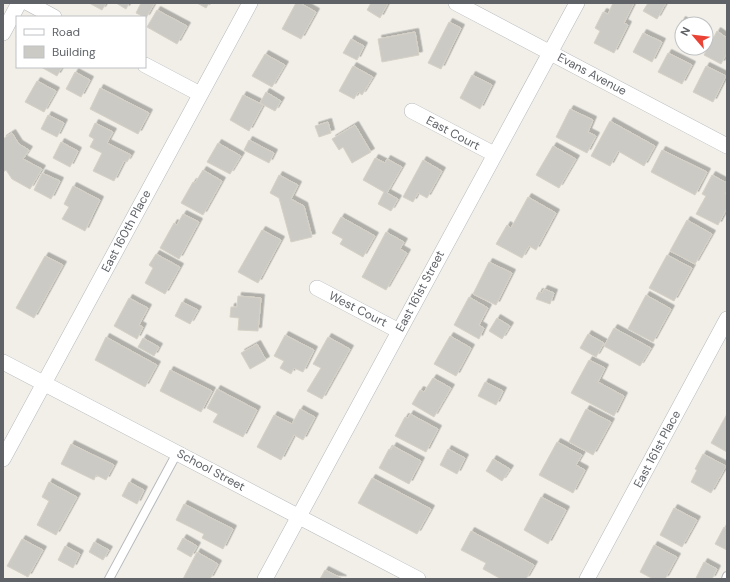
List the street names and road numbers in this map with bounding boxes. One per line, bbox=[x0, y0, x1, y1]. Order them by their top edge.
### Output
street label: Evans Avenue bbox=[555, 49, 630, 99]
street label: East Court bbox=[423, 112, 483, 154]
street label: East 160th Place bbox=[98, 187, 155, 275]
street label: East 161st Street bbox=[392, 247, 448, 334]
street label: West Court bbox=[326, 288, 390, 331]
street label: East 161st Place bbox=[630, 407, 684, 491]
street label: School Street bbox=[174, 445, 248, 495]

